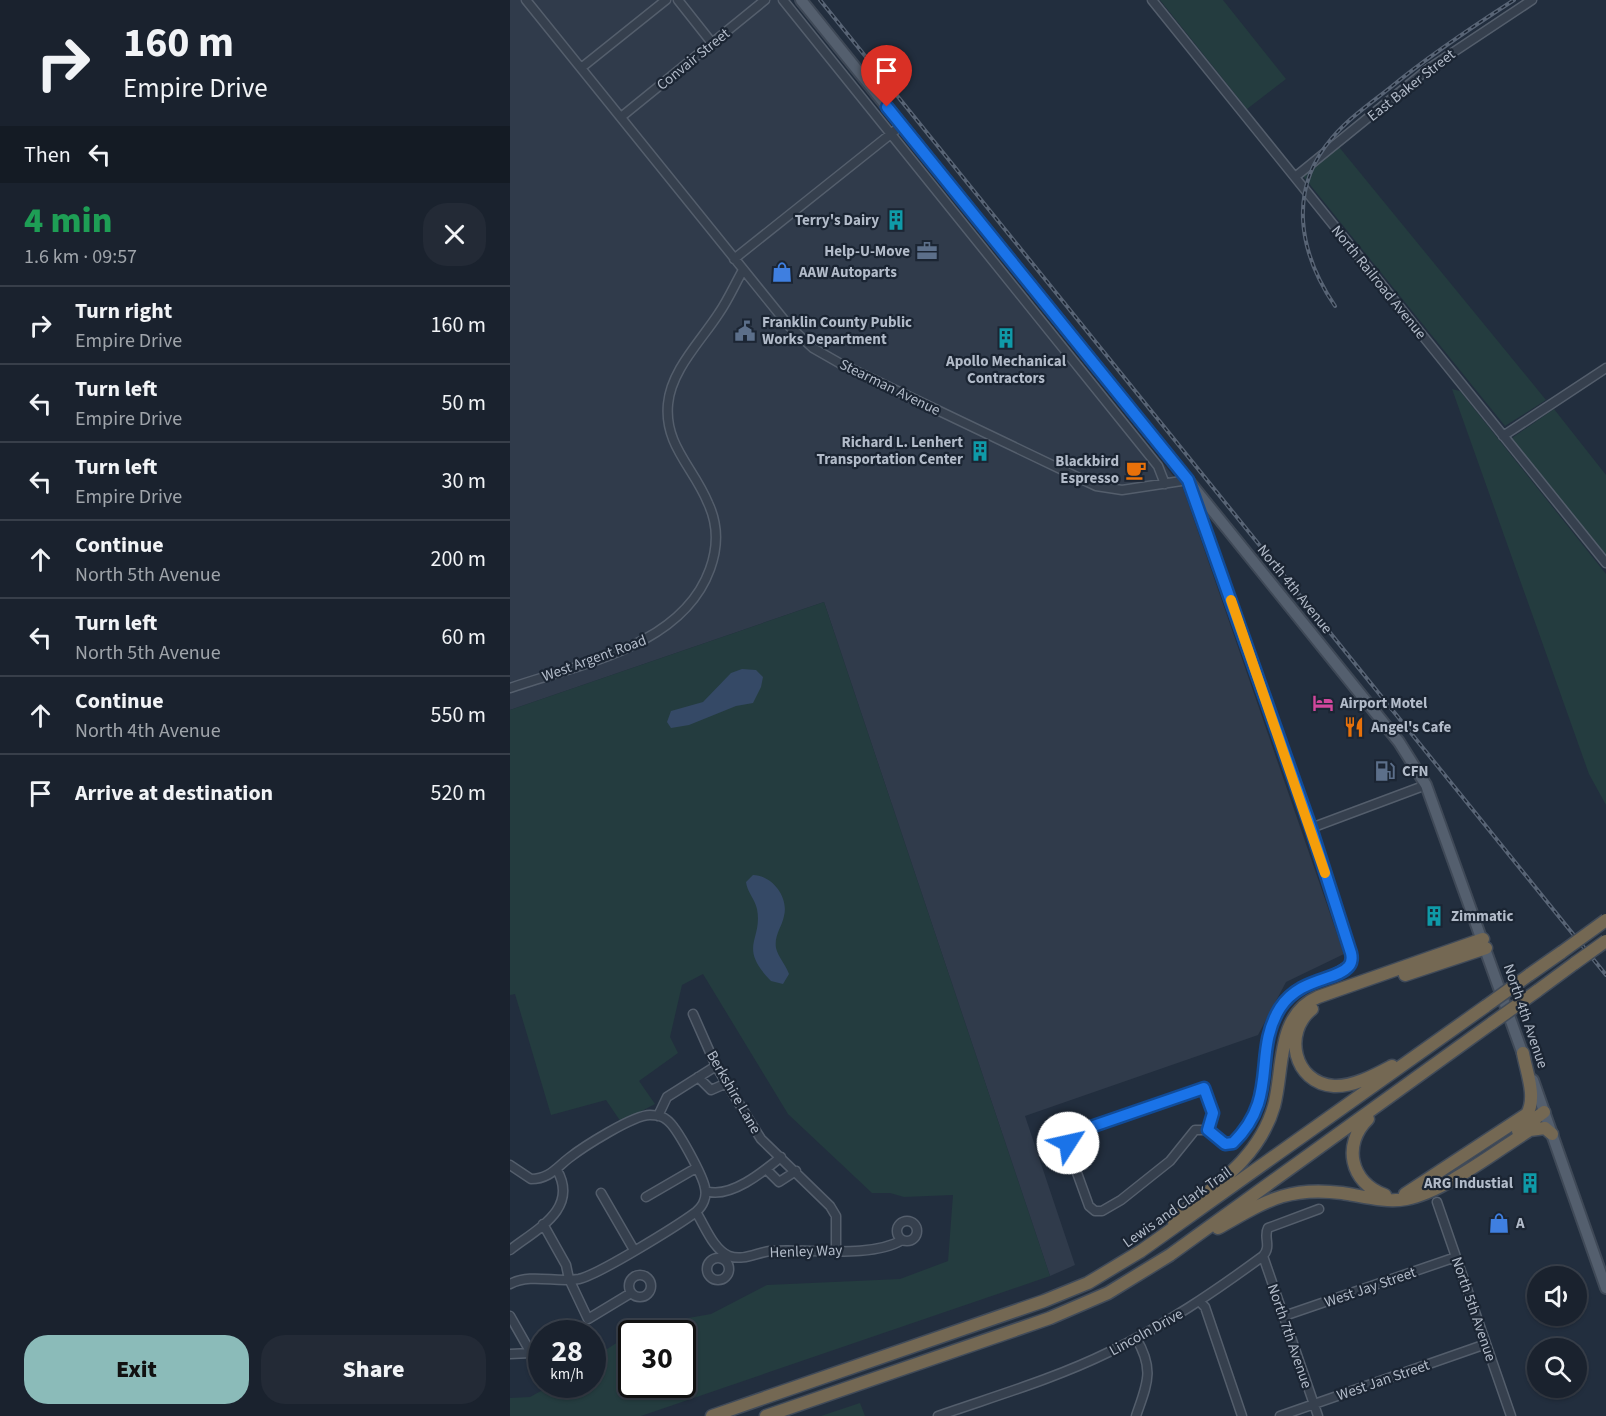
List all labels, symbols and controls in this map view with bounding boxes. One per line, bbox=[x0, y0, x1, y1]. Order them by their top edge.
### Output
text: 160 m bbox=[123, 13, 234, 73]
street label: Convair Street bbox=[652, 23, 734, 95]
icon: right bbox=[24, 24, 102, 102]
street label: East Baker Street bbox=[1363, 44, 1460, 126]
pin bbox=[861, 45, 912, 107]
icon: arrive bbox=[870, 54, 903, 87]
text: Empire Drive bbox=[123, 69, 268, 108]
icon: left bbox=[83, 138, 116, 171]
text: Then bbox=[24, 139, 71, 171]
text: 4 min bbox=[24, 195, 112, 246]
button: close bbox=[423, 203, 486, 266]
building icon: Terry's Dairy bbox=[884, 208, 908, 232]
place label: Terry's Dairy bbox=[795, 210, 879, 231]
street label: North Railroad Avenue bbox=[1326, 221, 1431, 344]
office icon: Help-U-Move bbox=[915, 239, 939, 263]
place label: Help-U-Move bbox=[824, 241, 910, 262]
text: 1.6 km · 09:57 bbox=[24, 243, 137, 271]
shop icon: AAW Autoparts bbox=[770, 260, 794, 284]
place label: AAW Autoparts bbox=[798, 262, 897, 283]
text: Turn right bbox=[75, 295, 172, 327]
icon: right bbox=[24, 309, 57, 342]
text: 160 m bbox=[431, 309, 486, 341]
place label: Franklin County Public Works Department bbox=[762, 312, 912, 350]
public building icon: Franklin County Public Works Department bbox=[733, 319, 757, 343]
building icon: Apollo Mechanical Contractors bbox=[994, 326, 1018, 350]
text: Empire Drive bbox=[75, 327, 182, 355]
place label: Apollo Mechanical Contractors bbox=[945, 351, 1067, 389]
street label: Stearman Avenue bbox=[836, 354, 944, 421]
text: Turn left bbox=[75, 373, 157, 405]
icon: left bbox=[24, 387, 57, 420]
text: 50 m bbox=[441, 387, 486, 419]
text: Empire Drive bbox=[75, 405, 182, 433]
place label: Richard L. Lenhert Transportation Center bbox=[817, 432, 963, 470]
building icon: Richard L. Lenhert Transportation Center bbox=[968, 439, 992, 463]
text: Turn left bbox=[75, 451, 157, 483]
place label: Blackbird Espresso bbox=[1055, 451, 1119, 489]
cafe icon: Blackbird Espresso bbox=[1124, 458, 1148, 482]
icon: left bbox=[24, 465, 57, 498]
text: 30 m bbox=[441, 465, 486, 497]
text: Empire Drive bbox=[75, 483, 182, 511]
text: Continue bbox=[75, 529, 164, 561]
street label: North 4th Avenue bbox=[1252, 540, 1337, 638]
icon: ahead bbox=[24, 543, 57, 576]
text: 200 m bbox=[431, 543, 486, 575]
text: North 5th Avenue bbox=[75, 561, 221, 589]
text: Turn left bbox=[75, 607, 157, 639]
icon: left bbox=[24, 621, 57, 654]
text: 60 m bbox=[441, 621, 486, 653]
street label: West Argent Road bbox=[539, 630, 649, 687]
text: North 5th Avenue bbox=[75, 639, 221, 667]
text: Continue bbox=[75, 685, 164, 717]
hotel icon: Airport Motel bbox=[1311, 691, 1335, 715]
place label: Airport Motel bbox=[1339, 693, 1428, 714]
icon: ahead bbox=[24, 699, 57, 732]
text: 550 m bbox=[431, 699, 486, 731]
restaurant icon: Angel's Cafe bbox=[1342, 715, 1366, 739]
text: North 4th Avenue bbox=[75, 717, 221, 745]
place label: Angel's Cafe bbox=[1370, 717, 1451, 738]
fuel station icon: CFN bbox=[1373, 759, 1397, 783]
place label: CFN bbox=[1402, 761, 1429, 782]
icon: arrive bbox=[24, 777, 57, 810]
text: Arrive at destination bbox=[75, 777, 273, 809]
text: 520 m bbox=[431, 777, 486, 809]
building icon: Zimmatic bbox=[1422, 904, 1446, 928]
place label: Zimmatic bbox=[1451, 906, 1514, 927]
street label: North 4th Avenue bbox=[1498, 961, 1553, 1071]
street label: Berkshire Lane bbox=[701, 1047, 766, 1138]
position arrow bbox=[1036, 1111, 1100, 1175]
street label: Lewis and Clark Trail bbox=[1119, 1162, 1236, 1253]
building icon: ARG Industial bbox=[1518, 1171, 1542, 1195]
place label: ARG Industial bbox=[1423, 1173, 1514, 1194]
shop icon: A bbox=[1487, 1211, 1511, 1235]
place label: A bbox=[1515, 1213, 1525, 1234]
street label: Henley Way bbox=[769, 1240, 843, 1263]
street label: North 5th Avenue bbox=[1446, 1254, 1501, 1364]
street label: West Jay Street bbox=[1322, 1262, 1419, 1313]
map controls bbox=[1527, 1266, 1587, 1398]
button: sound bbox=[1527, 1266, 1587, 1326]
street label: North 7th Avenue bbox=[1262, 1281, 1317, 1391]
street label: Lincoln Drive bbox=[1106, 1304, 1187, 1361]
speed limit sign: 30 bbox=[618, 1320, 696, 1398]
text: 28 bbox=[551, 1330, 583, 1373]
button: Exit bbox=[24, 1335, 249, 1404]
button: Share bbox=[261, 1335, 486, 1404]
button: search bbox=[1527, 1338, 1587, 1398]
street label: West Jan Street bbox=[1334, 1355, 1432, 1406]
text: km/h bbox=[550, 1364, 584, 1385]

